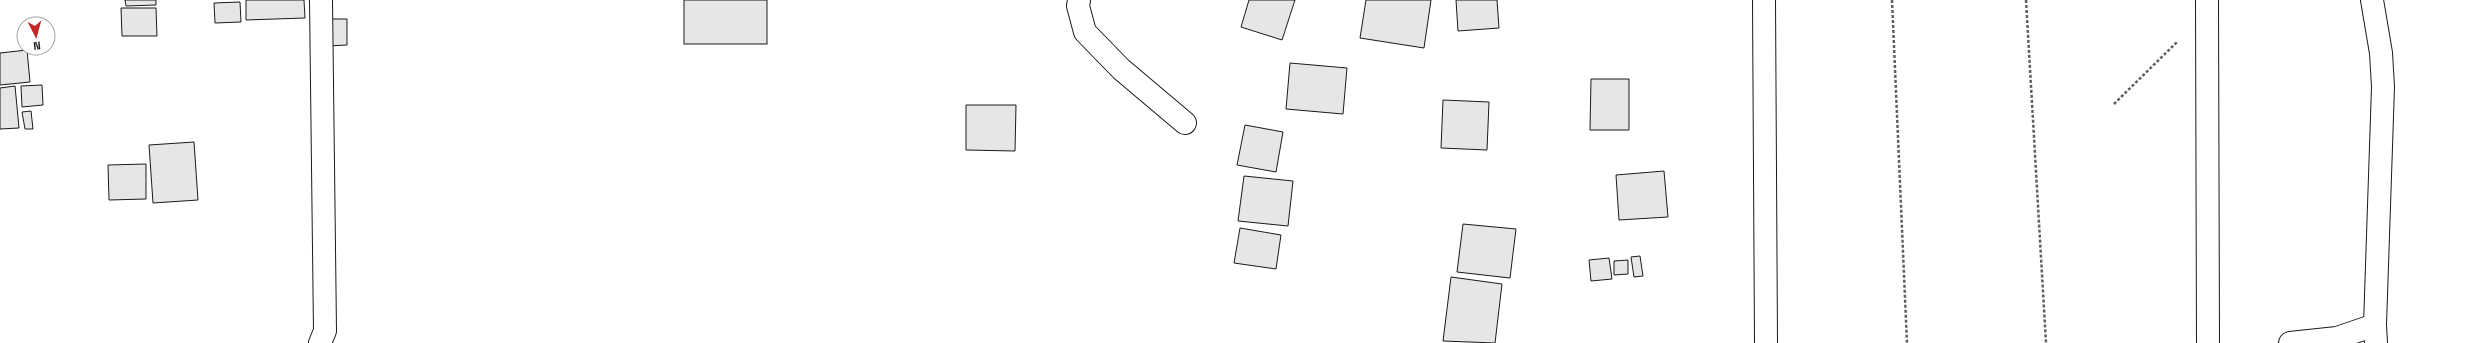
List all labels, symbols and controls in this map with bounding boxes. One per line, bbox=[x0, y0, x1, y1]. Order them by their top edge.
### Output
north arrow bbox=[16, 16, 56, 56]
text: N bbox=[33, 39, 41, 53]

